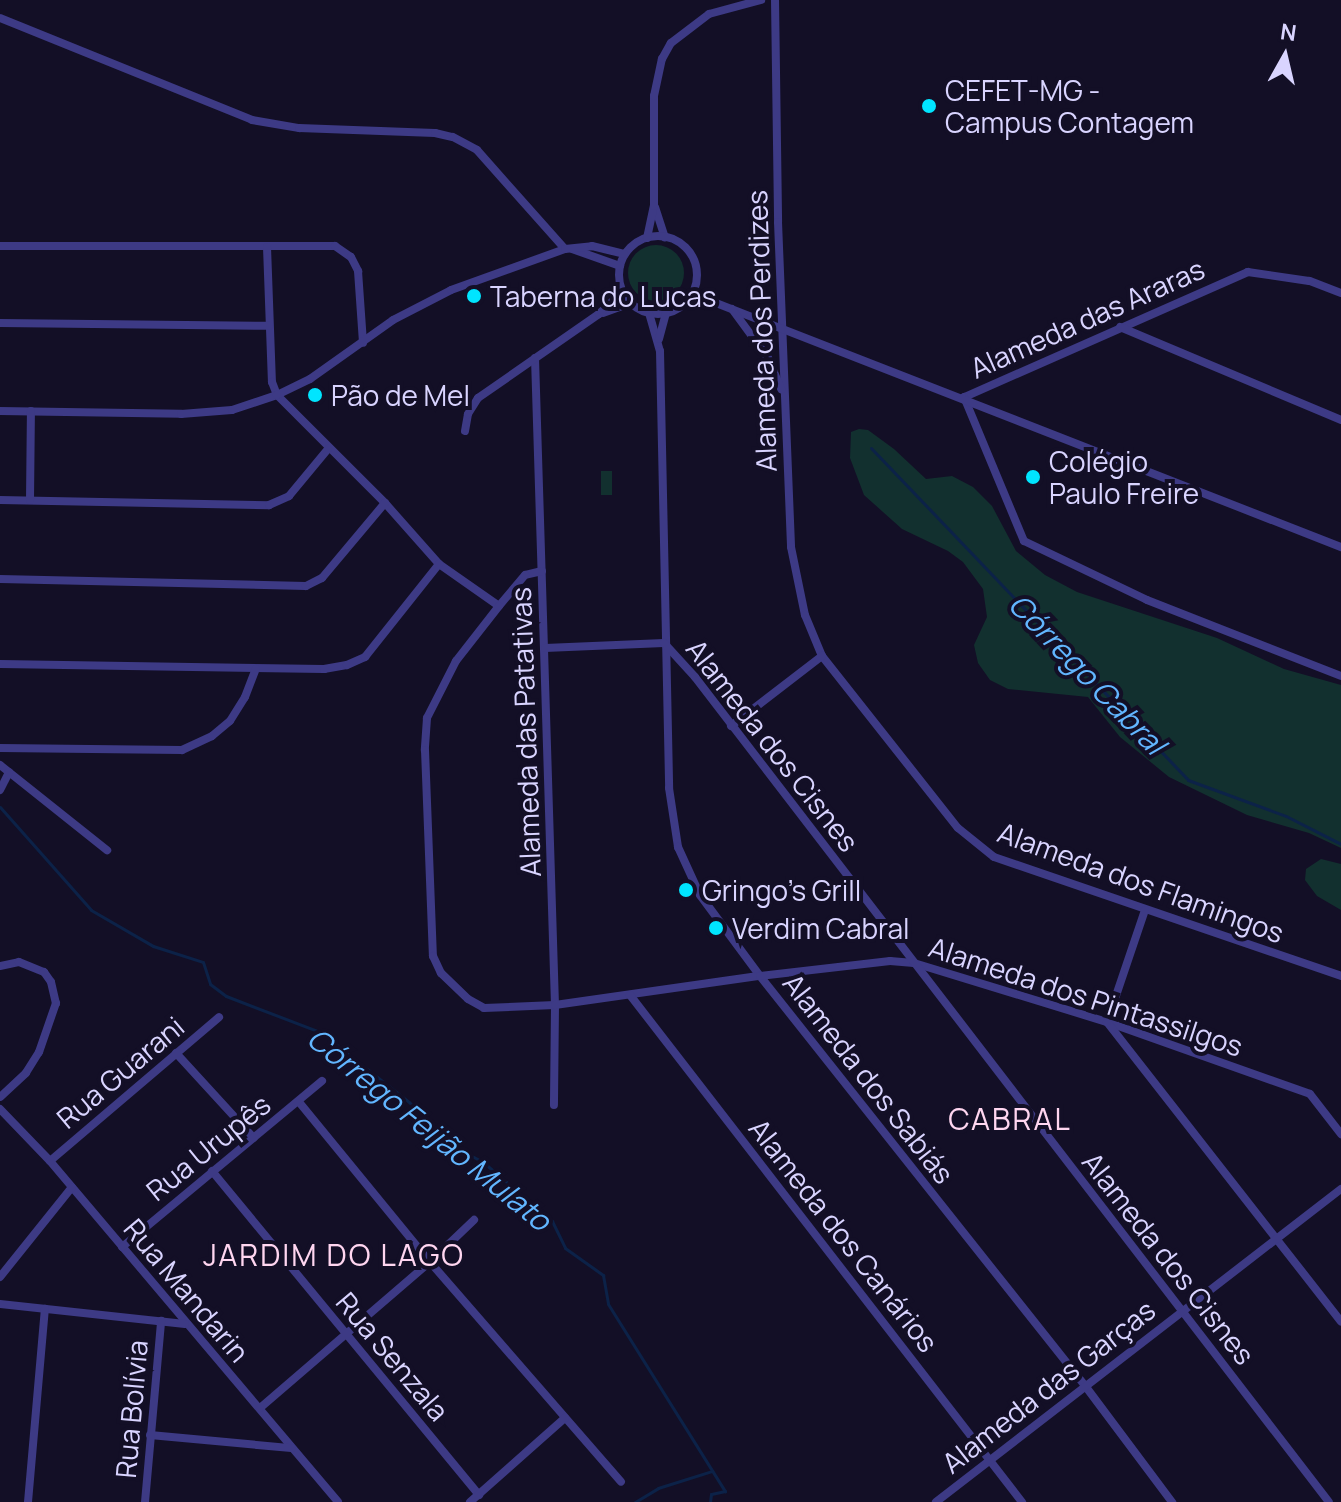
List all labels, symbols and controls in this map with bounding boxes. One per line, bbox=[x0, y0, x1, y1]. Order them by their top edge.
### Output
north arrow bbox=[1245, 16, 1325, 96]
text: N bbox=[1278, 16, 1298, 48]
place label: CEFET-MG - Campus Contagem bbox=[945, 73, 1194, 139]
marker: CEFET-MG - Campus Contagem bbox=[920, 97, 938, 115]
street label: Alameda dos Perdizes bbox=[739, 190, 783, 472]
street label: Alameda das Araras bbox=[965, 251, 1209, 385]
place label: Taberna do Lucas bbox=[490, 279, 716, 313]
marker: Taberna do Lucas bbox=[465, 287, 483, 305]
place label: Pão de Mel bbox=[331, 378, 470, 412]
marker: Pão de Mel bbox=[306, 386, 324, 404]
place label: Colégio Paulo Freire bbox=[1049, 444, 1199, 510]
marker: Colégio Paulo Freire bbox=[1024, 468, 1042, 486]
street label: Alameda das Patativas bbox=[503, 586, 547, 878]
water label: Córrego Cabral bbox=[1001, 586, 1173, 762]
street label: Alameda dos Cisnes bbox=[680, 632, 866, 858]
street label: Alameda dos Flamingos bbox=[993, 815, 1289, 949]
place label: Gringo's Grill bbox=[702, 873, 861, 907]
marker: Gringo's Grill bbox=[677, 881, 695, 899]
place label: Verdim Cabral bbox=[732, 911, 910, 945]
marker: Verdim Cabral bbox=[707, 919, 725, 937]
street label: Alameda dos Pintassilgos bbox=[925, 929, 1247, 1063]
street label: Alameda dos Sabiás bbox=[777, 966, 961, 1190]
street label: Rua Guarani bbox=[50, 1009, 190, 1135]
water label: Córrego Feijão Mulato bbox=[300, 1020, 558, 1238]
street label: Rua Urupês bbox=[139, 1087, 277, 1207]
district label: CABRAL bbox=[948, 1101, 1072, 1137]
street label: Alameda dos Canários bbox=[743, 1112, 945, 1358]
street label: Alameda dos Cisnes bbox=[1076, 1145, 1262, 1371]
street label: Rua Mandarin bbox=[117, 1212, 257, 1368]
district label: JARDIM DO LAGO bbox=[203, 1237, 465, 1273]
street label: Rua Senzala bbox=[330, 1285, 456, 1427]
street label: Alameda das Garças bbox=[935, 1292, 1161, 1480]
street label: Rua Bolívia bbox=[108, 1339, 154, 1479]

